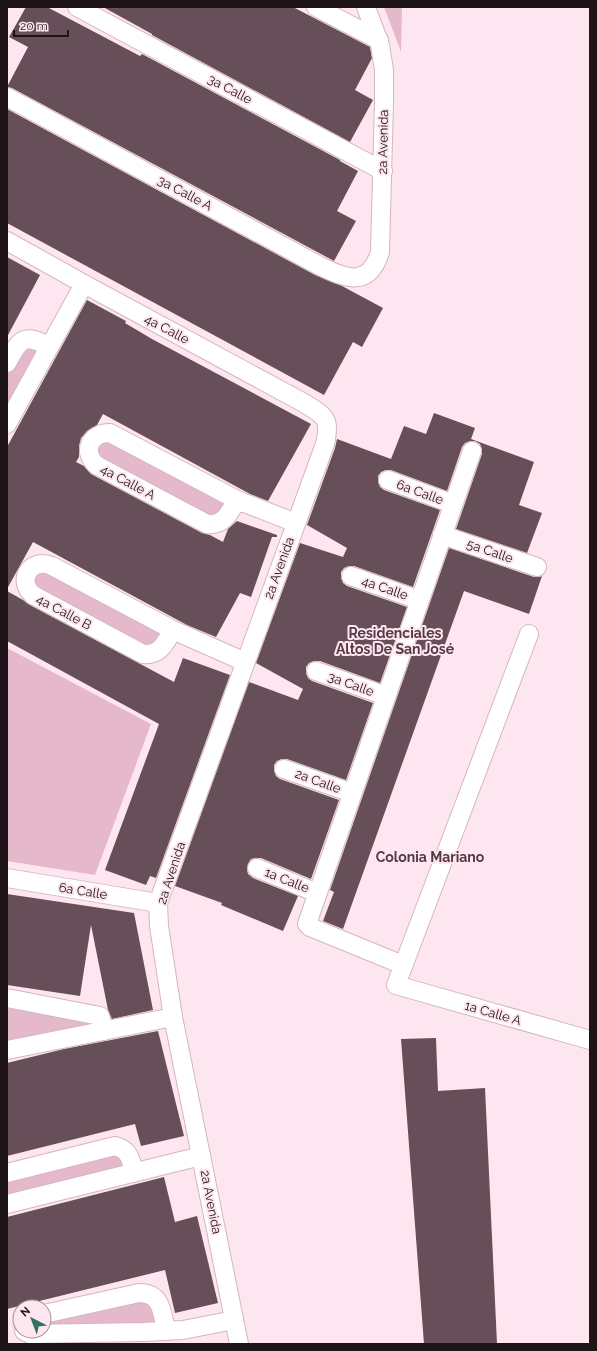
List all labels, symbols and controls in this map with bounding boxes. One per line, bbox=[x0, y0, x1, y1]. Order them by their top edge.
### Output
scale bar bbox=[14, 12, 68, 38]
text: 20 m bbox=[20, 19, 48, 33]
street label: 3a Calle bbox=[205, 71, 255, 107]
street label: 2a Avenida bbox=[375, 109, 391, 175]
street label: 3a Calle A bbox=[155, 172, 215, 214]
street label: 4a Calle bbox=[142, 311, 192, 347]
street label: 4a Calle A bbox=[98, 461, 158, 503]
street label: 6a Calle bbox=[394, 477, 446, 508]
street label: 2a Avenida bbox=[261, 535, 297, 601]
street label: 5a Calle bbox=[465, 536, 516, 566]
street label: 4a Calle bbox=[360, 573, 411, 603]
street label: 4a Calle B bbox=[34, 591, 94, 633]
district label: Residenciales Altos De San José bbox=[336, 625, 455, 657]
street label: 3a Calle bbox=[326, 669, 376, 699]
street label: 2a Calle bbox=[293, 766, 343, 796]
street label: 2a Avenida bbox=[154, 840, 188, 906]
district label: Colonia Mariano bbox=[376, 849, 485, 865]
street label: 1a Calle bbox=[263, 864, 312, 896]
street label: 6a Calle bbox=[58, 880, 109, 902]
street label: 1a Calle A bbox=[463, 998, 523, 1028]
street label: 2a Avenida bbox=[197, 1169, 225, 1235]
north arrow bbox=[12, 1299, 52, 1339]
text: N bbox=[18, 1304, 33, 1320]

